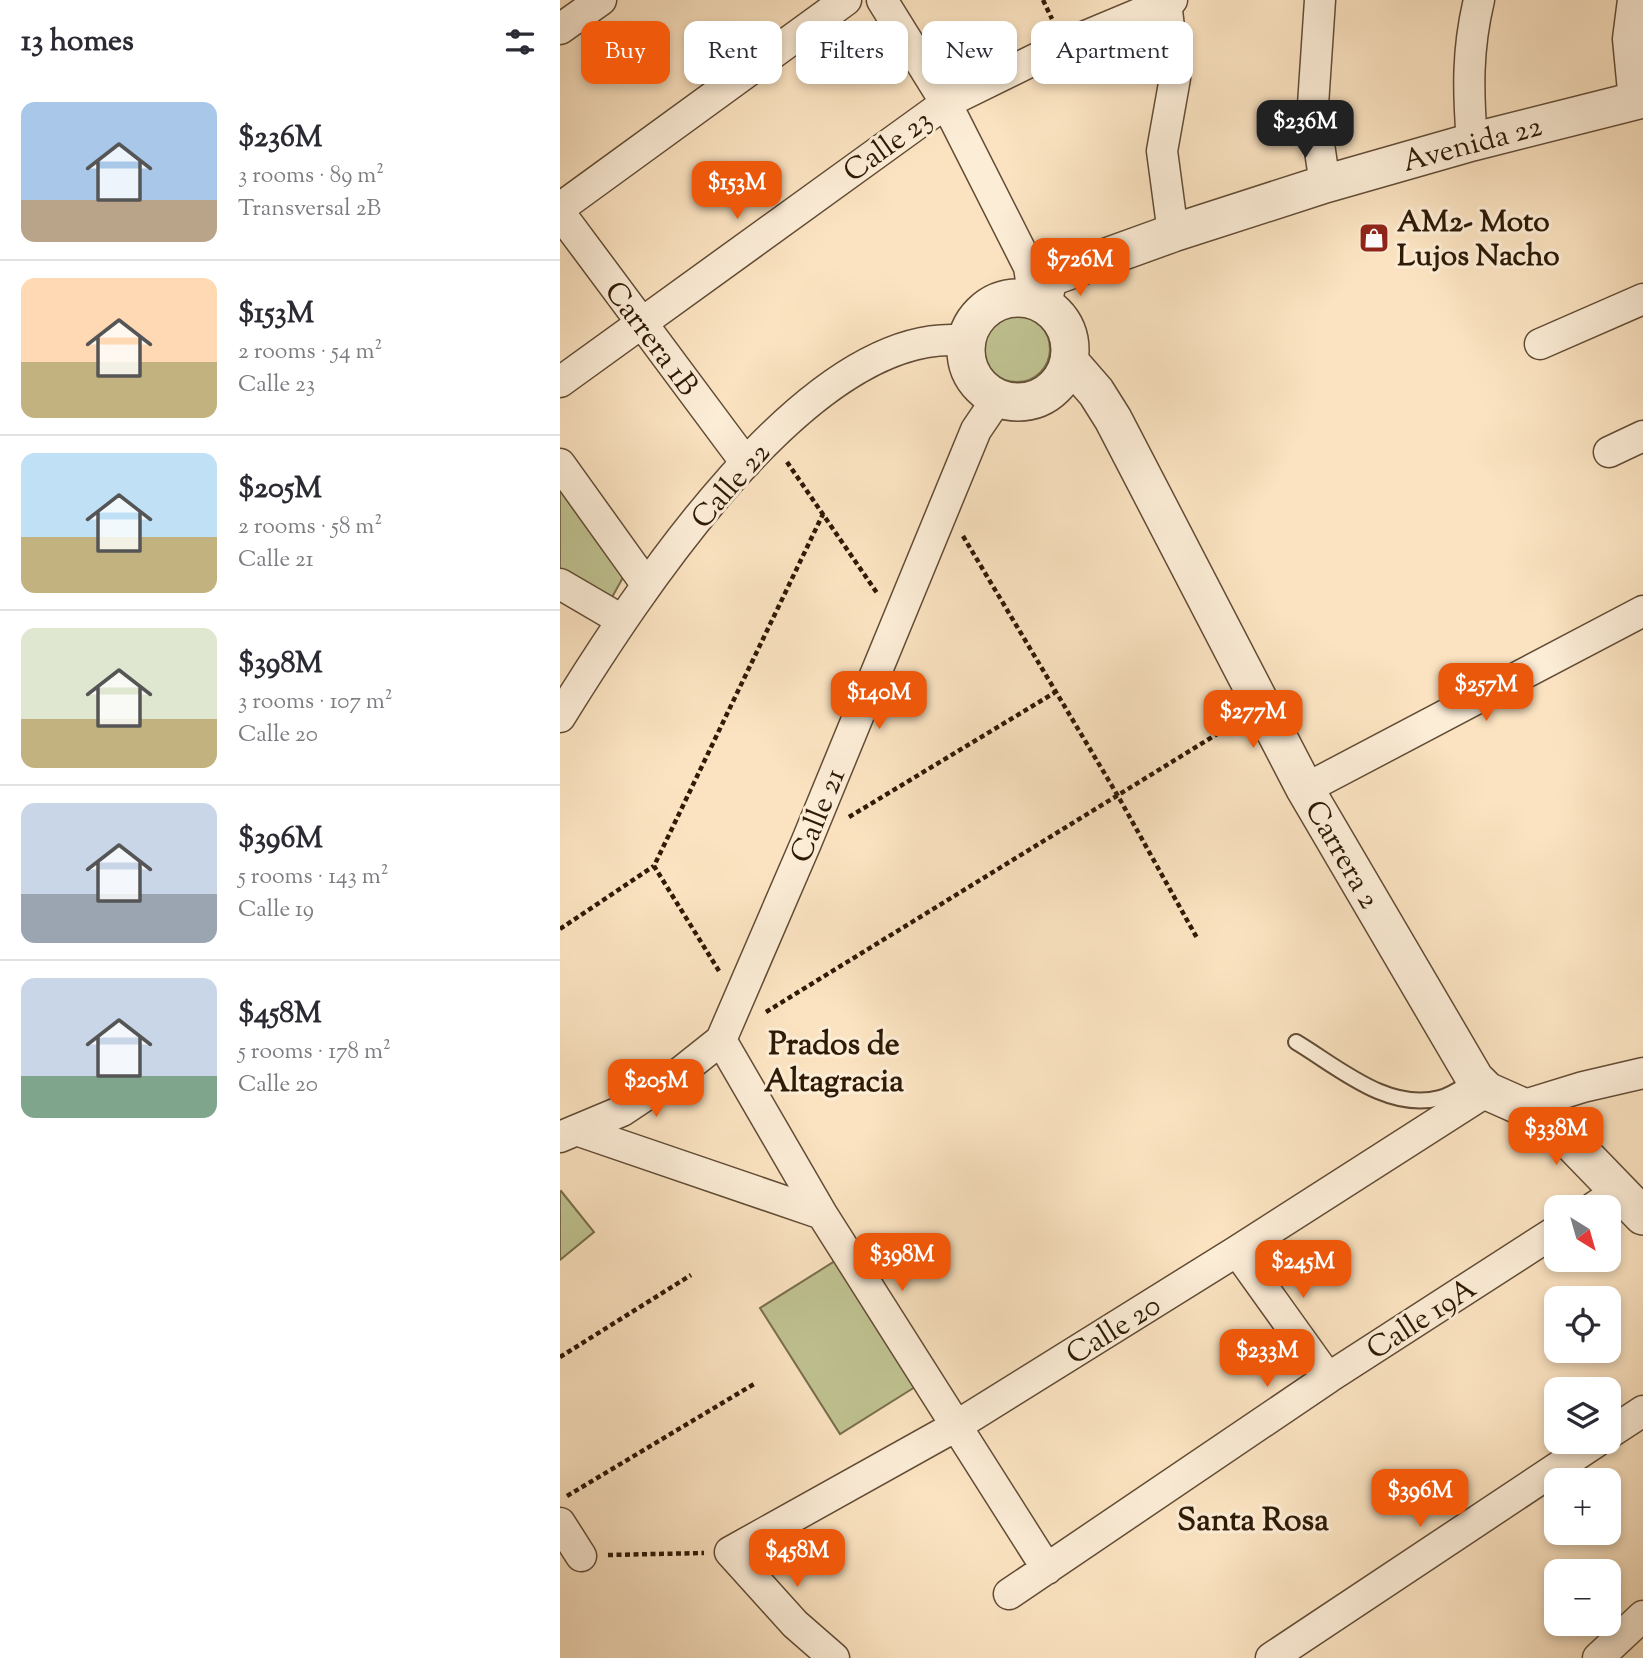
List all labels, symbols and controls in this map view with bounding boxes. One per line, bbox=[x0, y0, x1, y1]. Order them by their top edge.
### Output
text: 13 homes bbox=[21, 21, 134, 64]
chip: Buy bbox=[581, 21, 670, 84]
chip: Rent bbox=[684, 21, 782, 84]
chip: Filters bbox=[796, 21, 908, 84]
chip: New bbox=[922, 21, 1017, 84]
chip: Apartment bbox=[1031, 21, 1193, 84]
icon: filters bbox=[501, 23, 539, 61]
street label: Calle 23 bbox=[835, 100, 942, 194]
pin: $236M bbox=[1256, 100, 1354, 160]
text: $236M bbox=[1273, 106, 1337, 139]
street label: Avenida 22 bbox=[1398, 106, 1547, 185]
text: $236M bbox=[238, 117, 322, 160]
icon: home bbox=[77, 130, 161, 214]
text: 3 rooms · 89 m² bbox=[238, 160, 384, 193]
pin: $153M bbox=[688, 162, 786, 221]
text: $153M bbox=[708, 167, 766, 200]
text: Transversal 2B bbox=[238, 193, 381, 226]
place label: AM2- Moto Lujos Nacho bbox=[1397, 202, 1560, 279]
shop icon: AM2- Moto Lujos Nacho bbox=[1357, 221, 1391, 255]
pin: $726M bbox=[1031, 238, 1129, 298]
text: $726M bbox=[1047, 244, 1113, 277]
street label: Carrera 1B bbox=[592, 273, 708, 406]
text: $153M bbox=[238, 293, 314, 336]
icon: home bbox=[77, 306, 161, 390]
text: 2 rooms · 54 m² bbox=[238, 336, 382, 369]
text: Calle 23 bbox=[238, 369, 315, 402]
street label: Calle 22 bbox=[682, 434, 782, 539]
text: $205M bbox=[238, 468, 322, 511]
icon: home bbox=[77, 481, 161, 565]
text: 2 rooms · 58 m² bbox=[238, 511, 382, 544]
text: Calle 21 bbox=[238, 544, 314, 577]
text: $398M bbox=[238, 643, 323, 686]
icon: home bbox=[77, 656, 161, 740]
pin: $257M bbox=[1437, 664, 1535, 723]
text: $257M bbox=[1454, 669, 1518, 702]
pin: $140M bbox=[830, 672, 928, 731]
text: $140M bbox=[847, 677, 911, 710]
text: 3 rooms · 107 m² bbox=[238, 686, 393, 719]
pin: $277M bbox=[1204, 690, 1302, 750]
text: $277M bbox=[1220, 696, 1286, 729]
text: Calle 20 bbox=[238, 719, 318, 752]
street label: Calle 21 bbox=[781, 762, 858, 870]
street label: Carrera 2 bbox=[1292, 793, 1389, 918]
text: $396M bbox=[238, 818, 323, 861]
icon: home bbox=[77, 831, 161, 915]
text: 5 rooms · 143 m² bbox=[238, 861, 389, 894]
text: Calle 19 bbox=[238, 894, 314, 927]
text: $458M bbox=[238, 993, 322, 1036]
icon: home bbox=[77, 1006, 161, 1090]
district label: Prados de Altagracia bbox=[764, 1023, 904, 1106]
text: 5 rooms · 178 m² bbox=[238, 1036, 391, 1069]
pin: $205M bbox=[607, 1060, 705, 1119]
text: $205M bbox=[624, 1065, 688, 1098]
text: Calle 20 bbox=[238, 1069, 318, 1102]
pin: $338M bbox=[1507, 1108, 1605, 1167]
text: $338M bbox=[1524, 1113, 1588, 1146]
north arrow bbox=[1544, 1195, 1620, 1272]
map controls bbox=[1544, 1195, 1621, 1636]
pin: $398M bbox=[853, 1234, 951, 1293]
text: $398M bbox=[870, 1239, 934, 1272]
pin: $245M bbox=[1254, 1240, 1352, 1300]
text: $245M bbox=[1271, 1246, 1335, 1279]
street label: Calle 19A bbox=[1359, 1269, 1486, 1372]
street label: Calle 20 bbox=[1059, 1285, 1170, 1377]
button: locate bbox=[1544, 1286, 1621, 1363]
pin: $233M bbox=[1218, 1330, 1316, 1389]
text: $233M bbox=[1236, 1335, 1298, 1368]
button: layers bbox=[1544, 1377, 1621, 1454]
button: + bbox=[1544, 1468, 1621, 1545]
pin: $396M bbox=[1371, 1470, 1469, 1529]
text: $396M bbox=[1387, 1475, 1453, 1508]
district label: Santa Rosa bbox=[1177, 1499, 1329, 1545]
pin: $458M bbox=[748, 1530, 846, 1589]
text: $458M bbox=[765, 1535, 829, 1568]
button: − bbox=[1544, 1559, 1621, 1636]

